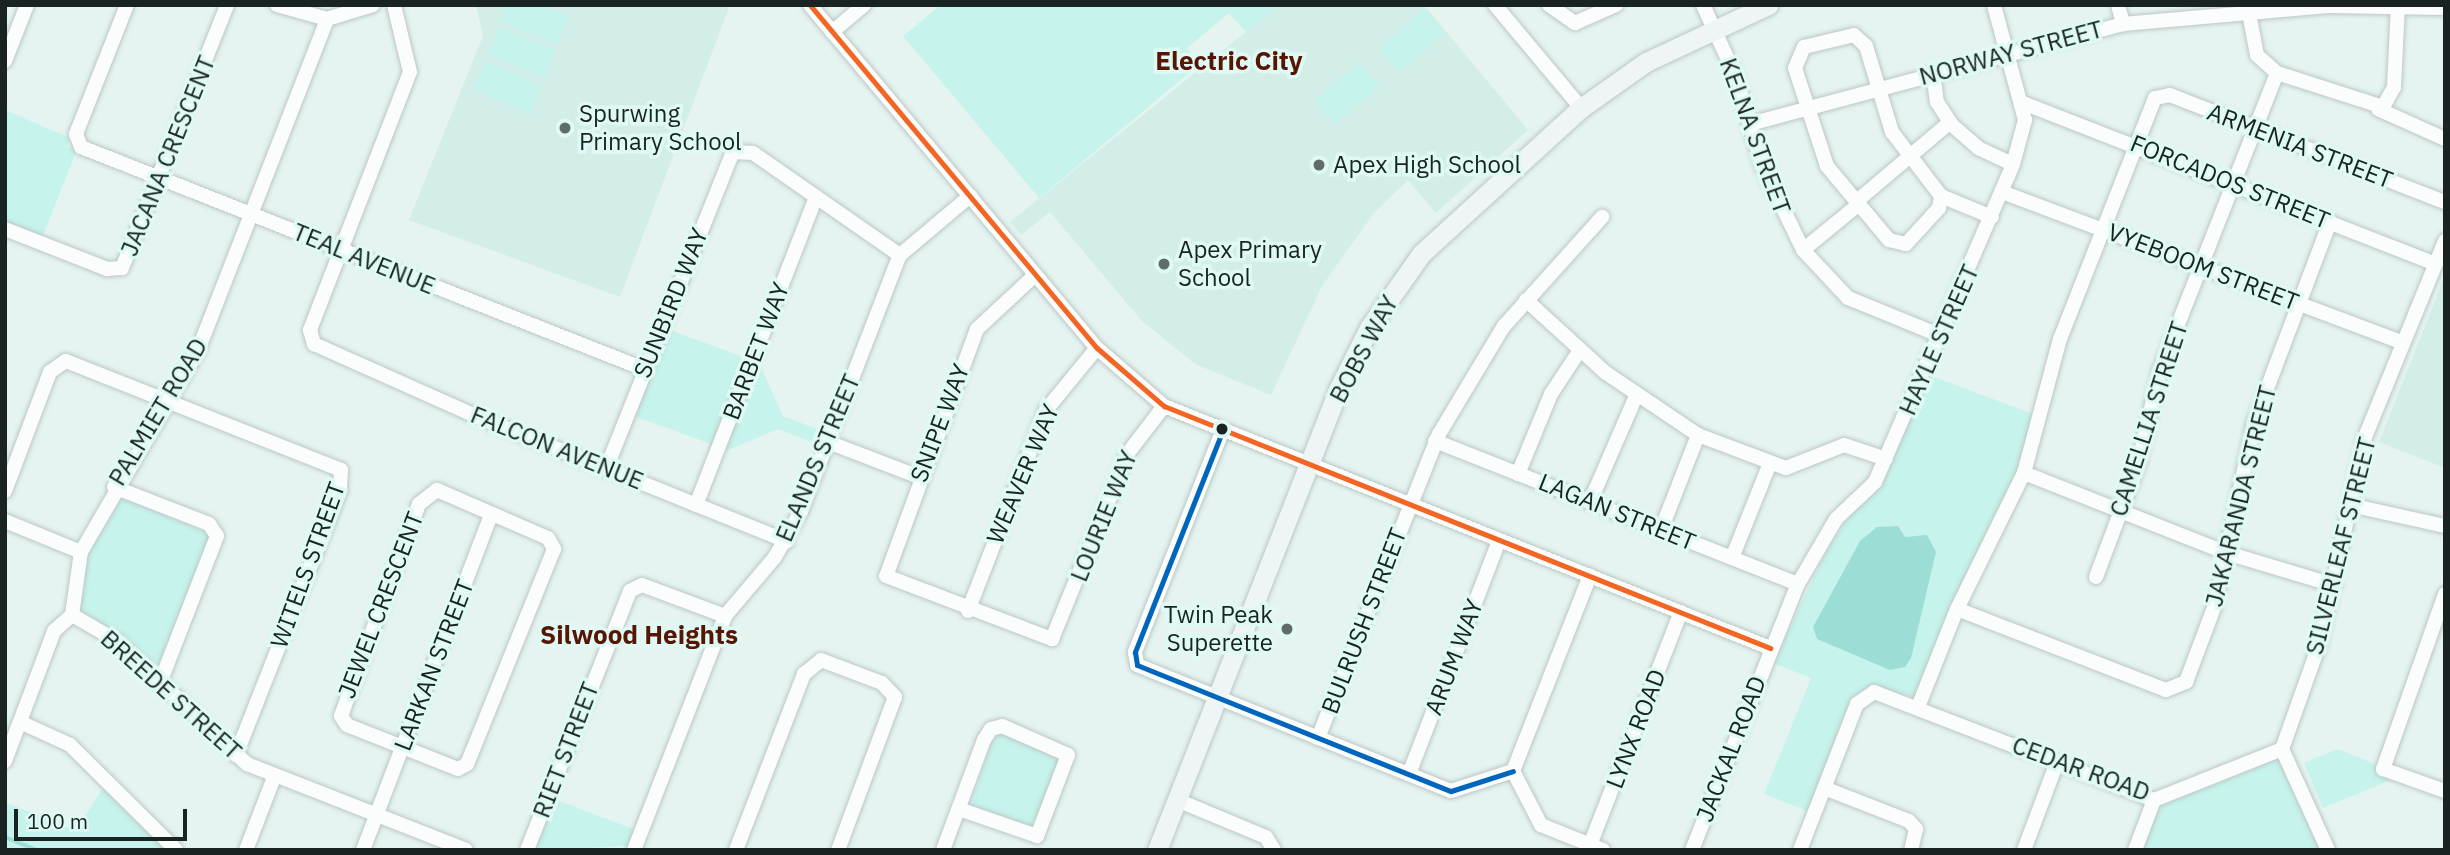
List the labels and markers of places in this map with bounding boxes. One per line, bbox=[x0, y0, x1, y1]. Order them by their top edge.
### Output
place label: Spurwing Primary School bbox=[579, 100, 742, 156]
marker: Spurwing Primary School bbox=[557, 120, 573, 136]
place label: Apex High School bbox=[1333, 151, 1521, 179]
marker: Apex High School bbox=[1311, 157, 1327, 173]
place label: Apex Primary School bbox=[1178, 236, 1322, 292]
marker: Apex Primary School bbox=[1156, 256, 1172, 272]
unlabelled marker bbox=[1215, 422, 1229, 436]
place label: Twin Peak Superette bbox=[1164, 601, 1273, 657]
marker: Twin Peak Superette bbox=[1279, 621, 1295, 637]

